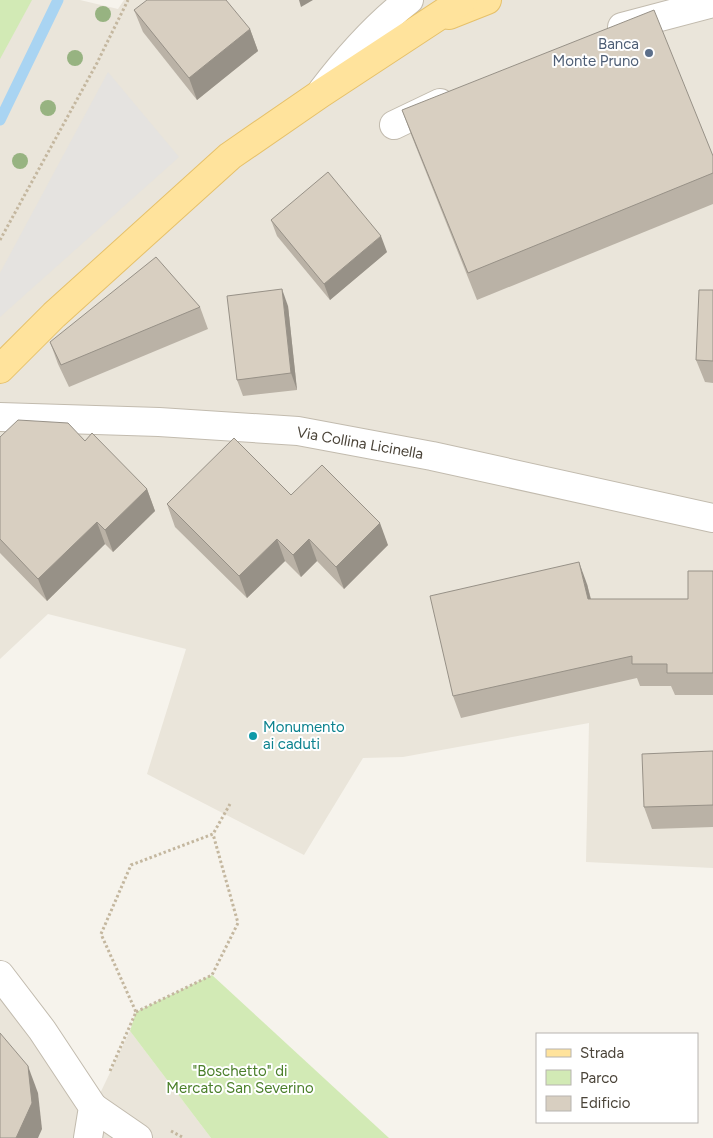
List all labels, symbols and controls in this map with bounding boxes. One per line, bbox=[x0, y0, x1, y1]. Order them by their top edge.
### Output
place label: Banca Monte Pruno bbox=[553, 35, 639, 70]
marker: Banca Monte Pruno bbox=[643, 47, 655, 59]
street label: Via Collina Licinella bbox=[295, 423, 425, 463]
place label: Monumento ai caduti bbox=[263, 718, 345, 753]
marker: Monumento ai caduti bbox=[247, 730, 259, 742]
legend bbox=[536, 1033, 698, 1123]
text: Strada bbox=[580, 1044, 624, 1062]
park label: "Boschetto" di Mercato San Severino bbox=[166, 1062, 314, 1097]
text: Parco bbox=[580, 1069, 618, 1087]
text: Edificio bbox=[580, 1094, 631, 1112]

